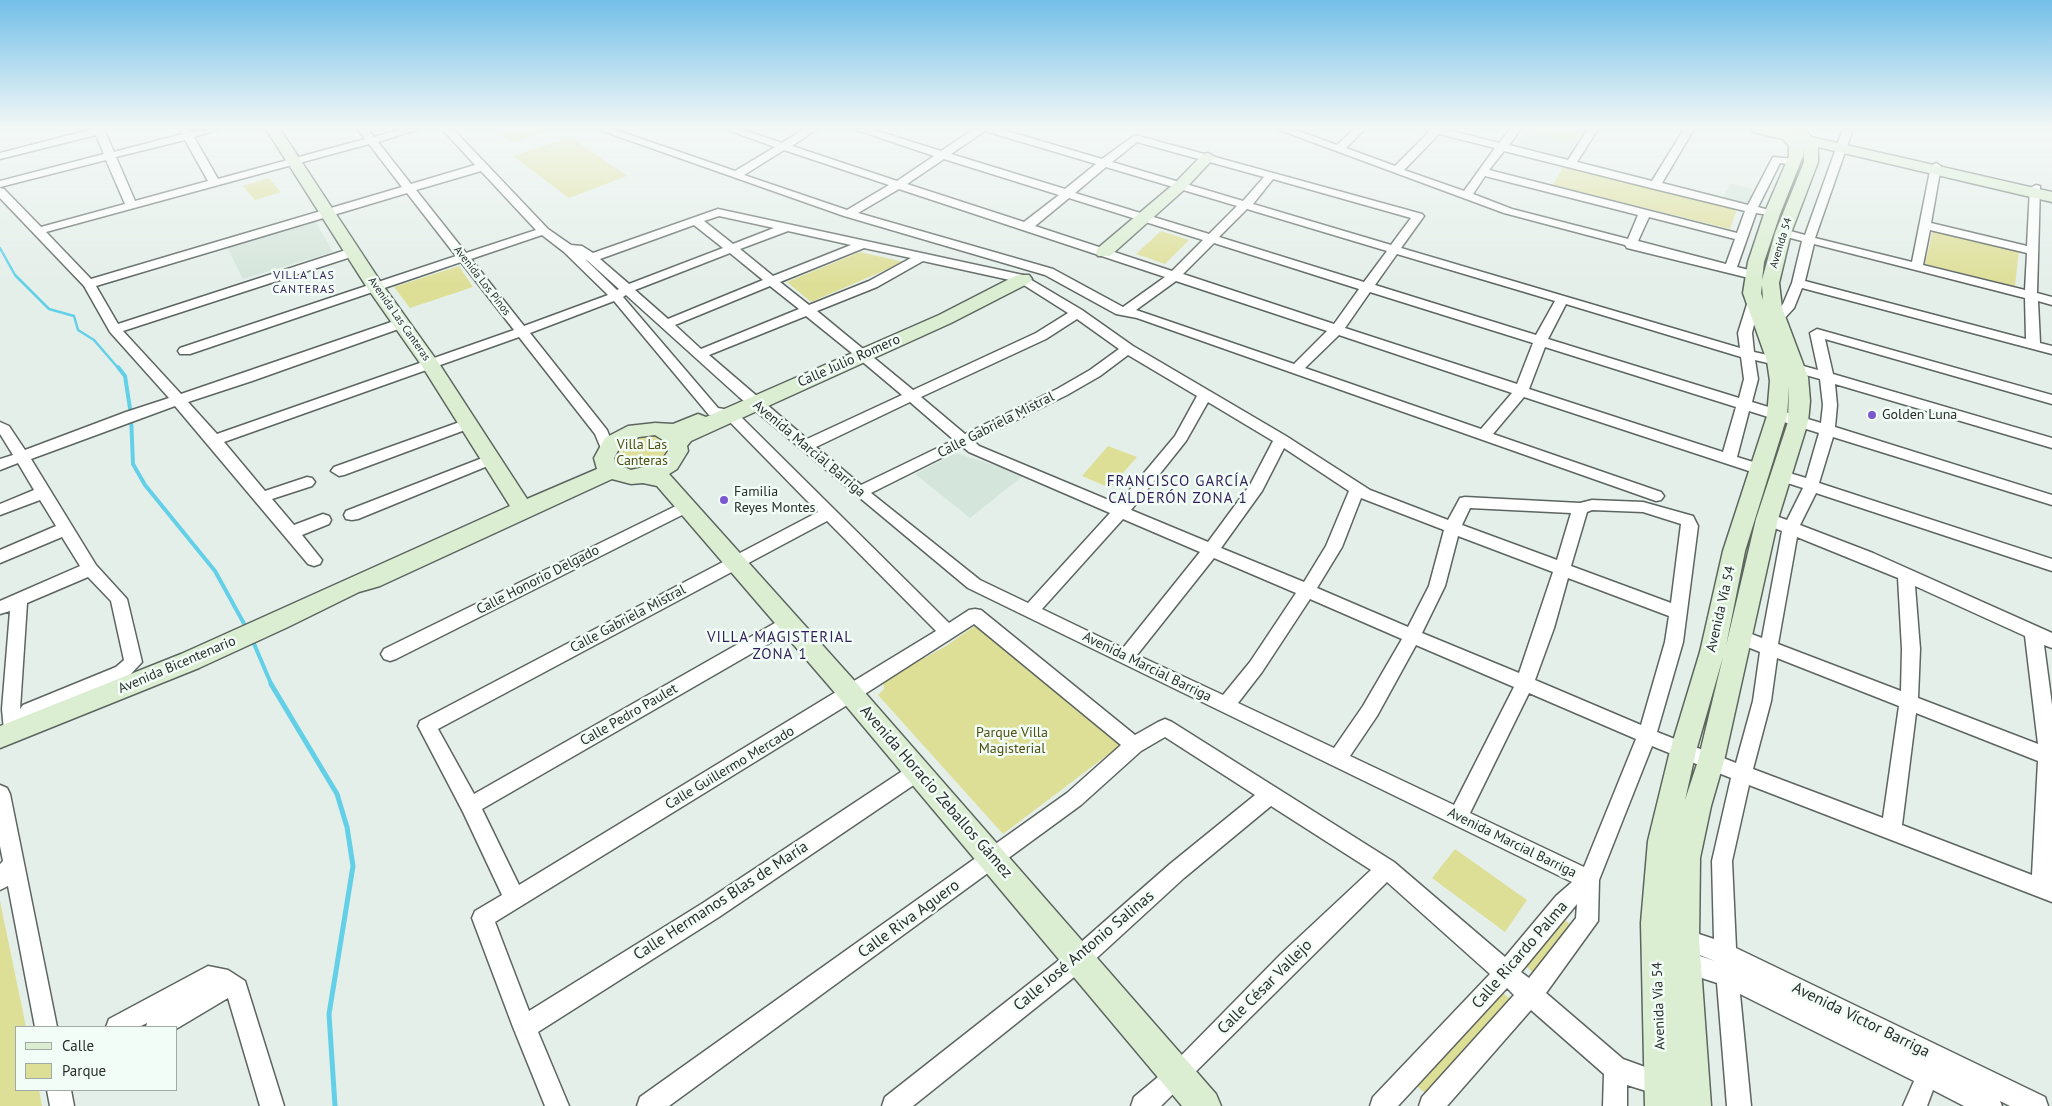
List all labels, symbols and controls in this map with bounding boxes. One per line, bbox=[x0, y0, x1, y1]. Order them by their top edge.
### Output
street label: Avenida 54 bbox=[1767, 216, 1795, 270]
street label: Avenida Los Pinos bbox=[451, 244, 513, 318]
district label: VILLA LAS CANTERAS bbox=[272, 269, 336, 297]
street label: Avenida Las Canteras bbox=[365, 275, 433, 363]
street label: Calle Julio Romero bbox=[795, 331, 903, 391]
street label: Calle Gabriela Mistral bbox=[935, 388, 1057, 462]
street label: Avenida Marcial Barriga bbox=[749, 397, 869, 501]
place label: Golden Luna bbox=[1882, 407, 1957, 423]
marker: Golden Luna bbox=[1866, 409, 1878, 421]
park label: Villa Las Canteras bbox=[616, 437, 668, 470]
district label: FRANCISCO GARCÍA CALDERÓN ZONA 1 bbox=[1105, 473, 1251, 508]
place label: Familia Reyes Montes bbox=[734, 484, 815, 516]
marker: Familia Reyes Montes bbox=[718, 494, 730, 506]
street label: Calle Honorio Delgado bbox=[474, 542, 602, 618]
street label: Avenida Vía 54 bbox=[1703, 564, 1739, 654]
street label: Calle Gabriela Mistral bbox=[567, 581, 689, 657]
street label: Avenida Marcial Barriga bbox=[1080, 628, 1214, 706]
district label: VILLA MAGISTERIAL ZONA 1 bbox=[705, 629, 855, 664]
street label: Avenida Bicentenario bbox=[116, 633, 238, 697]
street label: Calle Pedro Paulet bbox=[577, 680, 681, 750]
street label: Avenida Horacio Zeballos Gámez bbox=[856, 702, 1016, 882]
street label: Calle Guillermo Mercado bbox=[662, 723, 798, 813]
park label: Parque Villa Magisterial bbox=[976, 725, 1048, 758]
street label: Avenida Marcial Barriga bbox=[1445, 804, 1579, 882]
street label: Calle Hermanos Blas de María bbox=[630, 837, 812, 965]
street label: Calle Riva Aguero bbox=[854, 876, 964, 962]
street label: Calle José Antonio Salinas bbox=[1010, 887, 1158, 1015]
street label: Calle Ricardo Palma bbox=[1468, 897, 1572, 1013]
street label: Calle César Vallejo bbox=[1214, 936, 1316, 1038]
street label: Avenida Vía 54 bbox=[1649, 962, 1669, 1050]
street label: Avenida Víctor Barriga bbox=[1789, 978, 1933, 1062]
legend bbox=[15, 1026, 178, 1091]
text: Calle bbox=[62, 1036, 94, 1055]
text: Parque bbox=[62, 1061, 106, 1080]

